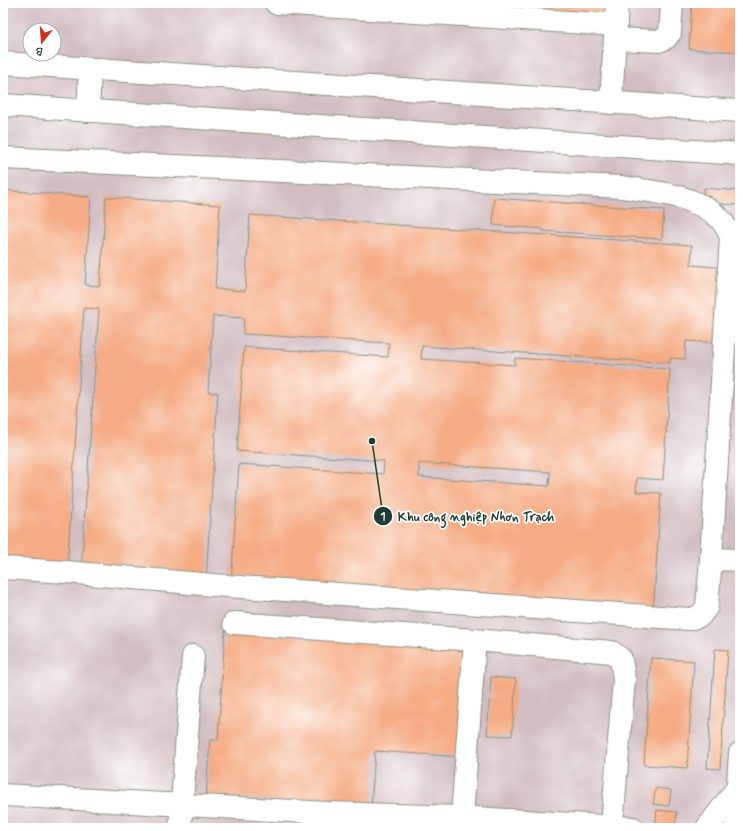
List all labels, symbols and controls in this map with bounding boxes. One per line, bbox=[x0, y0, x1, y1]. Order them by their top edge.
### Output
north arrow bbox=[22, 22, 62, 62]
text: B bbox=[34, 43, 45, 58]
callout: Khu công nghiệp Nhơn Trạch bbox=[373, 504, 559, 529]
text: 1 bbox=[380, 509, 386, 525]
text: Khu công nghiệp Nhơn Trạch bbox=[398, 509, 554, 529]

